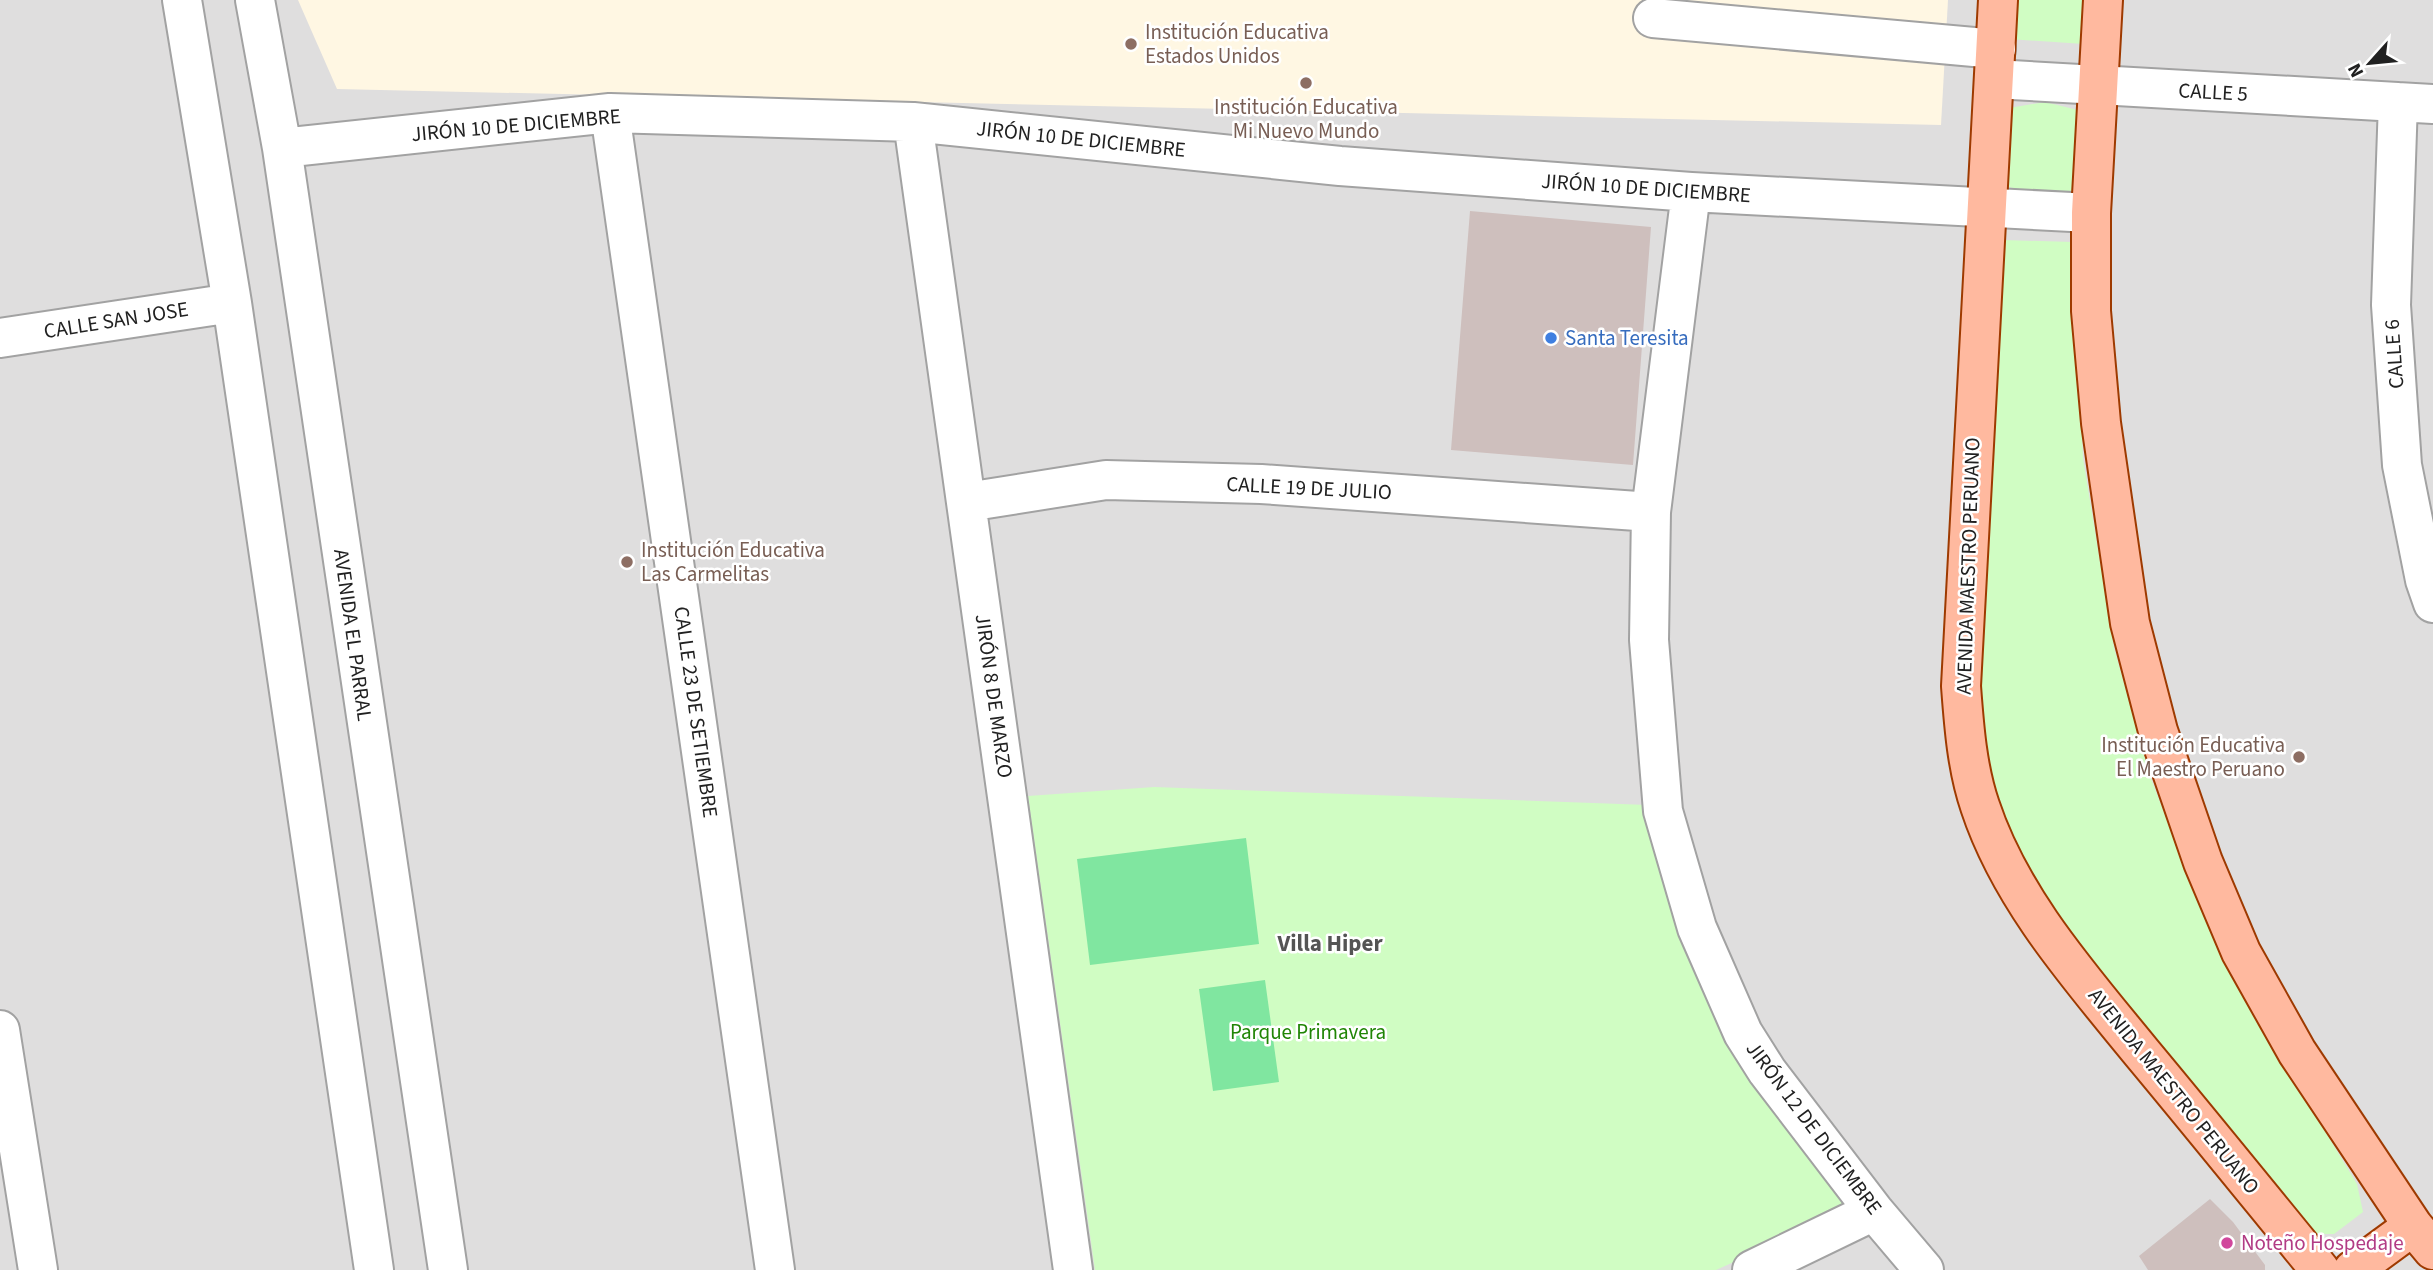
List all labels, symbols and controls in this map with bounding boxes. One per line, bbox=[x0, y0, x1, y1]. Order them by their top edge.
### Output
place label: Institución Educativa Estados Unidos bbox=[1145, 17, 1329, 71]
north arrow bbox=[2335, 28, 2405, 98]
marker: Institución Educativa Estados Unidos bbox=[1123, 36, 1139, 52]
text: N bbox=[2341, 58, 2371, 82]
marker: Institución Educativa Mi Nuevo Mundo bbox=[1298, 75, 1314, 91]
street label: CALLE 5 bbox=[2178, 75, 2248, 109]
place label: Institución Educativa Mi Nuevo Mundo bbox=[1214, 92, 1398, 146]
street label: JIRÓN 10 DE DICIEMBRE bbox=[410, 101, 622, 149]
street label: JIRÓN 10 DE DICIEMBRE bbox=[975, 113, 1187, 165]
street label: JIRÓN 10 DE DICIEMBRE bbox=[1540, 166, 1752, 210]
street label: CALLE SAN JOSE bbox=[42, 294, 190, 346]
street label: CALLE 6 bbox=[2377, 318, 2411, 390]
place label: Santa Teresita bbox=[1565, 323, 1689, 353]
marker: Santa Teresita bbox=[1543, 330, 1559, 346]
street label: AVENIDA MAESTRO PERUANO bbox=[1949, 437, 1987, 695]
street label: CALLE 19 DE JULIO bbox=[1226, 469, 1392, 507]
place label: Institución Educativa Las Carmelitas bbox=[641, 535, 825, 589]
street label: AVENIDA EL PARRAL bbox=[326, 547, 380, 723]
marker: Institución Educativa Las Carmelitas bbox=[619, 554, 635, 570]
street label: CALLE 23 DE SETIEMBRE bbox=[666, 604, 726, 820]
street label: JIRÓN 8 DE MARZO bbox=[968, 612, 1020, 780]
place label: Institución Educativa El Maestro Peruano bbox=[2101, 730, 2285, 784]
marker: Institución Educativa El Maestro Peruano bbox=[2291, 749, 2307, 765]
district label: Villa Hiper bbox=[1276, 927, 1383, 960]
street label: AVENIDA MAESTRO PERUANO bbox=[2081, 982, 2267, 1200]
park label: Parque Primavera bbox=[1230, 1017, 1386, 1047]
street label: JIRÓN 12 DE DICIEMBRE bbox=[1739, 1035, 1889, 1221]
place label: Noteño Hospedaje bbox=[2241, 1228, 2404, 1258]
marker: Noteño Hospedaje bbox=[2219, 1235, 2235, 1251]

